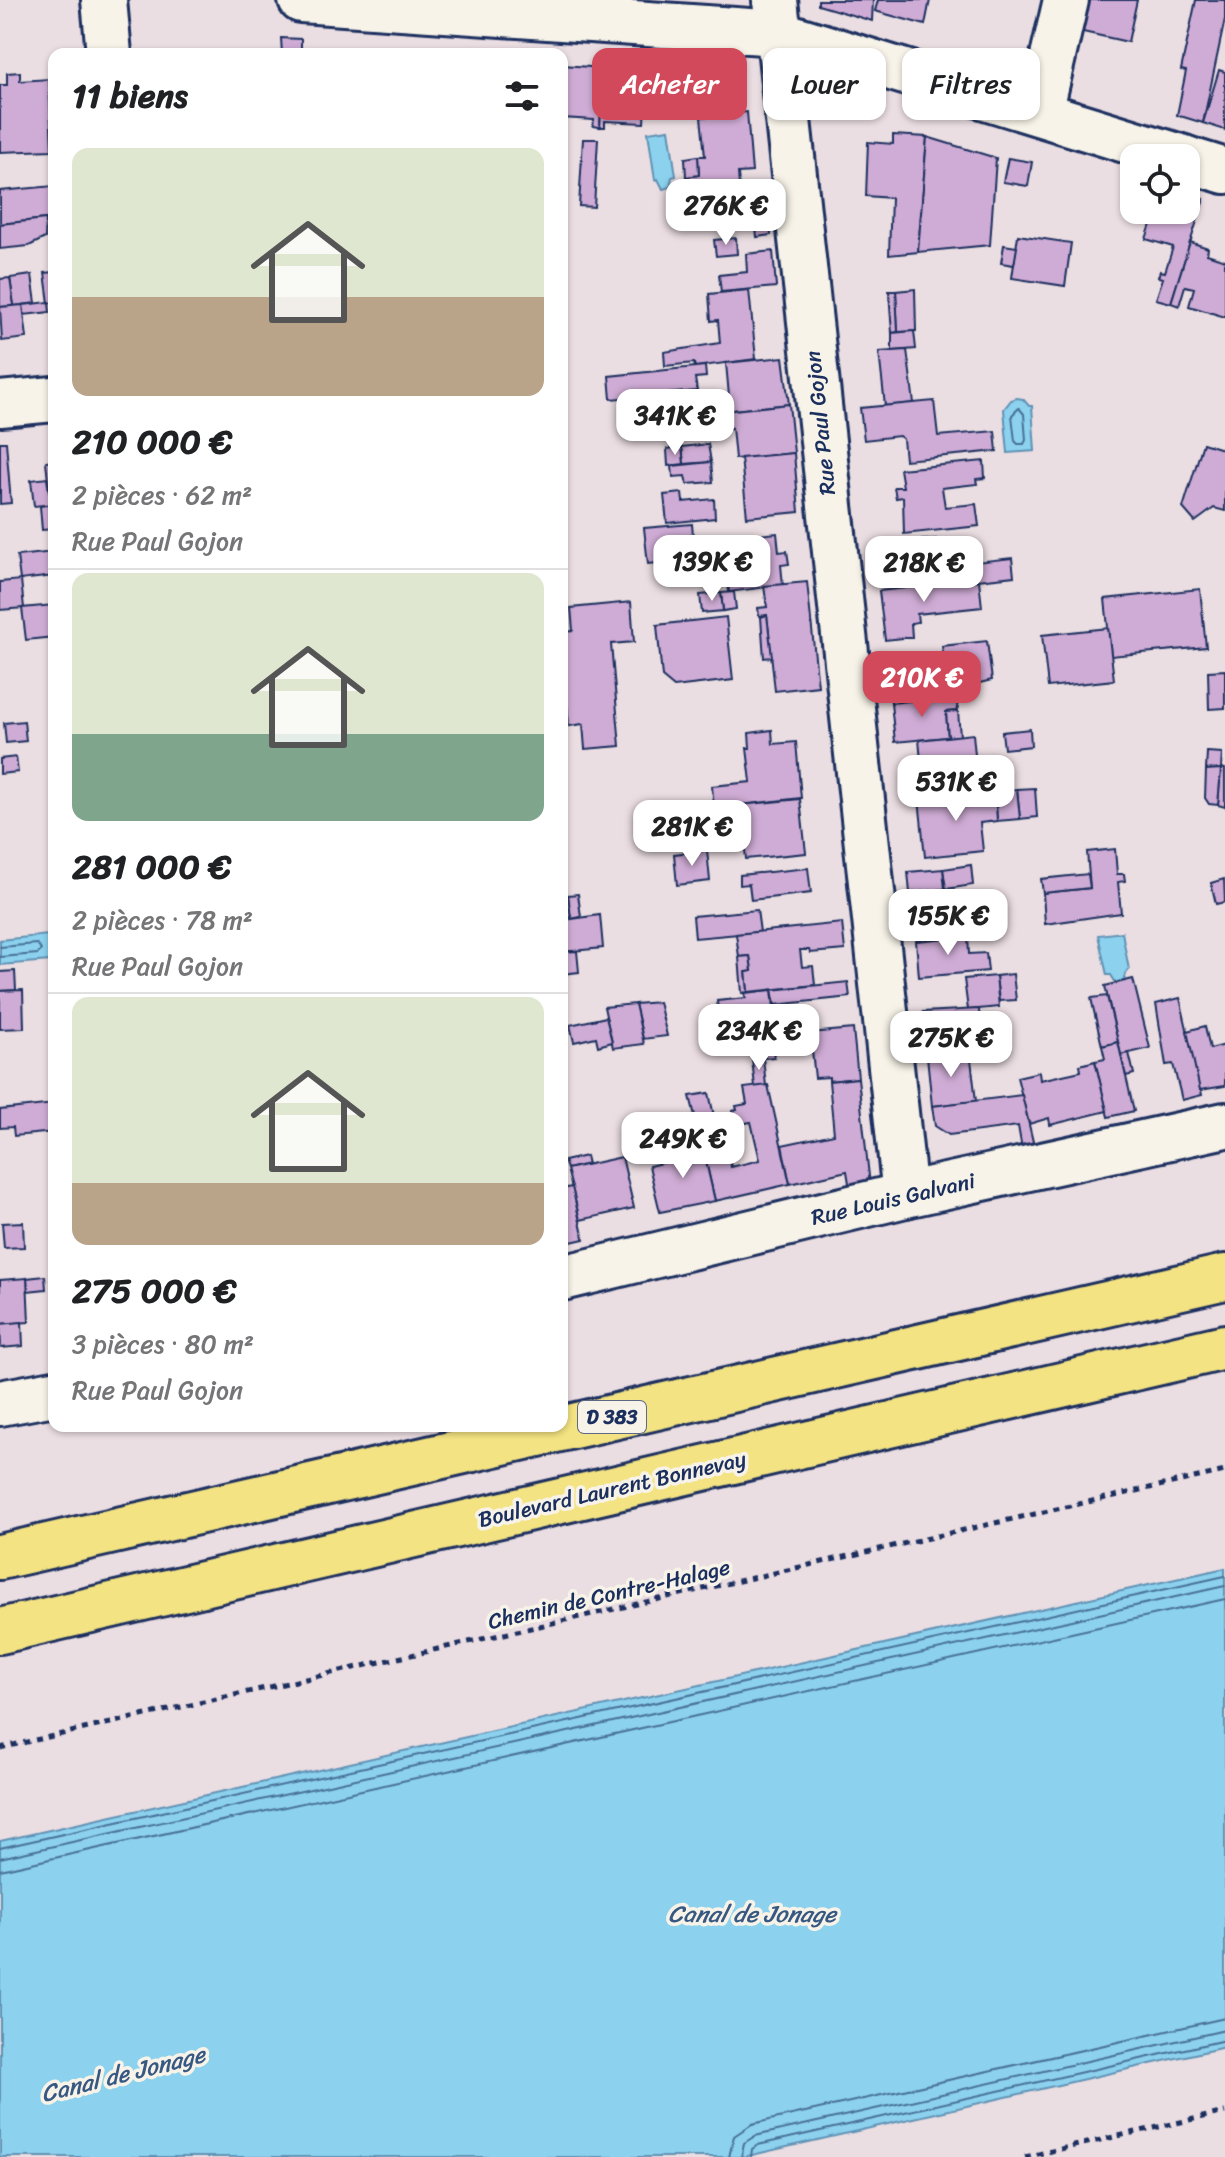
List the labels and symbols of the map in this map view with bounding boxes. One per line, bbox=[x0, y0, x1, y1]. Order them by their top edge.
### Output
pin: 276K € bbox=[661, 179, 791, 247]
street label: Rue Paul Gojon bbox=[793, 349, 847, 497]
pin: 341K € bbox=[610, 389, 740, 457]
pin: 139K € bbox=[647, 535, 777, 603]
pin: 218K € bbox=[859, 536, 989, 604]
pin: 210K € bbox=[857, 651, 987, 719]
pin: 531K € bbox=[891, 755, 1021, 823]
pin: 281K € bbox=[627, 800, 757, 868]
pin: 155K € bbox=[883, 889, 1013, 957]
pin: 234K € bbox=[694, 1004, 824, 1072]
pin: 275K € bbox=[886, 1011, 1016, 1079]
pin: 249K € bbox=[618, 1112, 748, 1180]
street label: Rue Louis Galvani bbox=[807, 1161, 980, 1237]
road number: D 383 bbox=[578, 1401, 646, 1433]
street label: Boulevard Laurent Bonnevay bbox=[474, 1439, 750, 1539]
street label: Chemin de Contre-Halage bbox=[484, 1547, 734, 1641]
water label: Canal de Jonage bbox=[668, 1893, 838, 1935]
water label: Canal de Jonage bbox=[37, 2033, 212, 2115]

